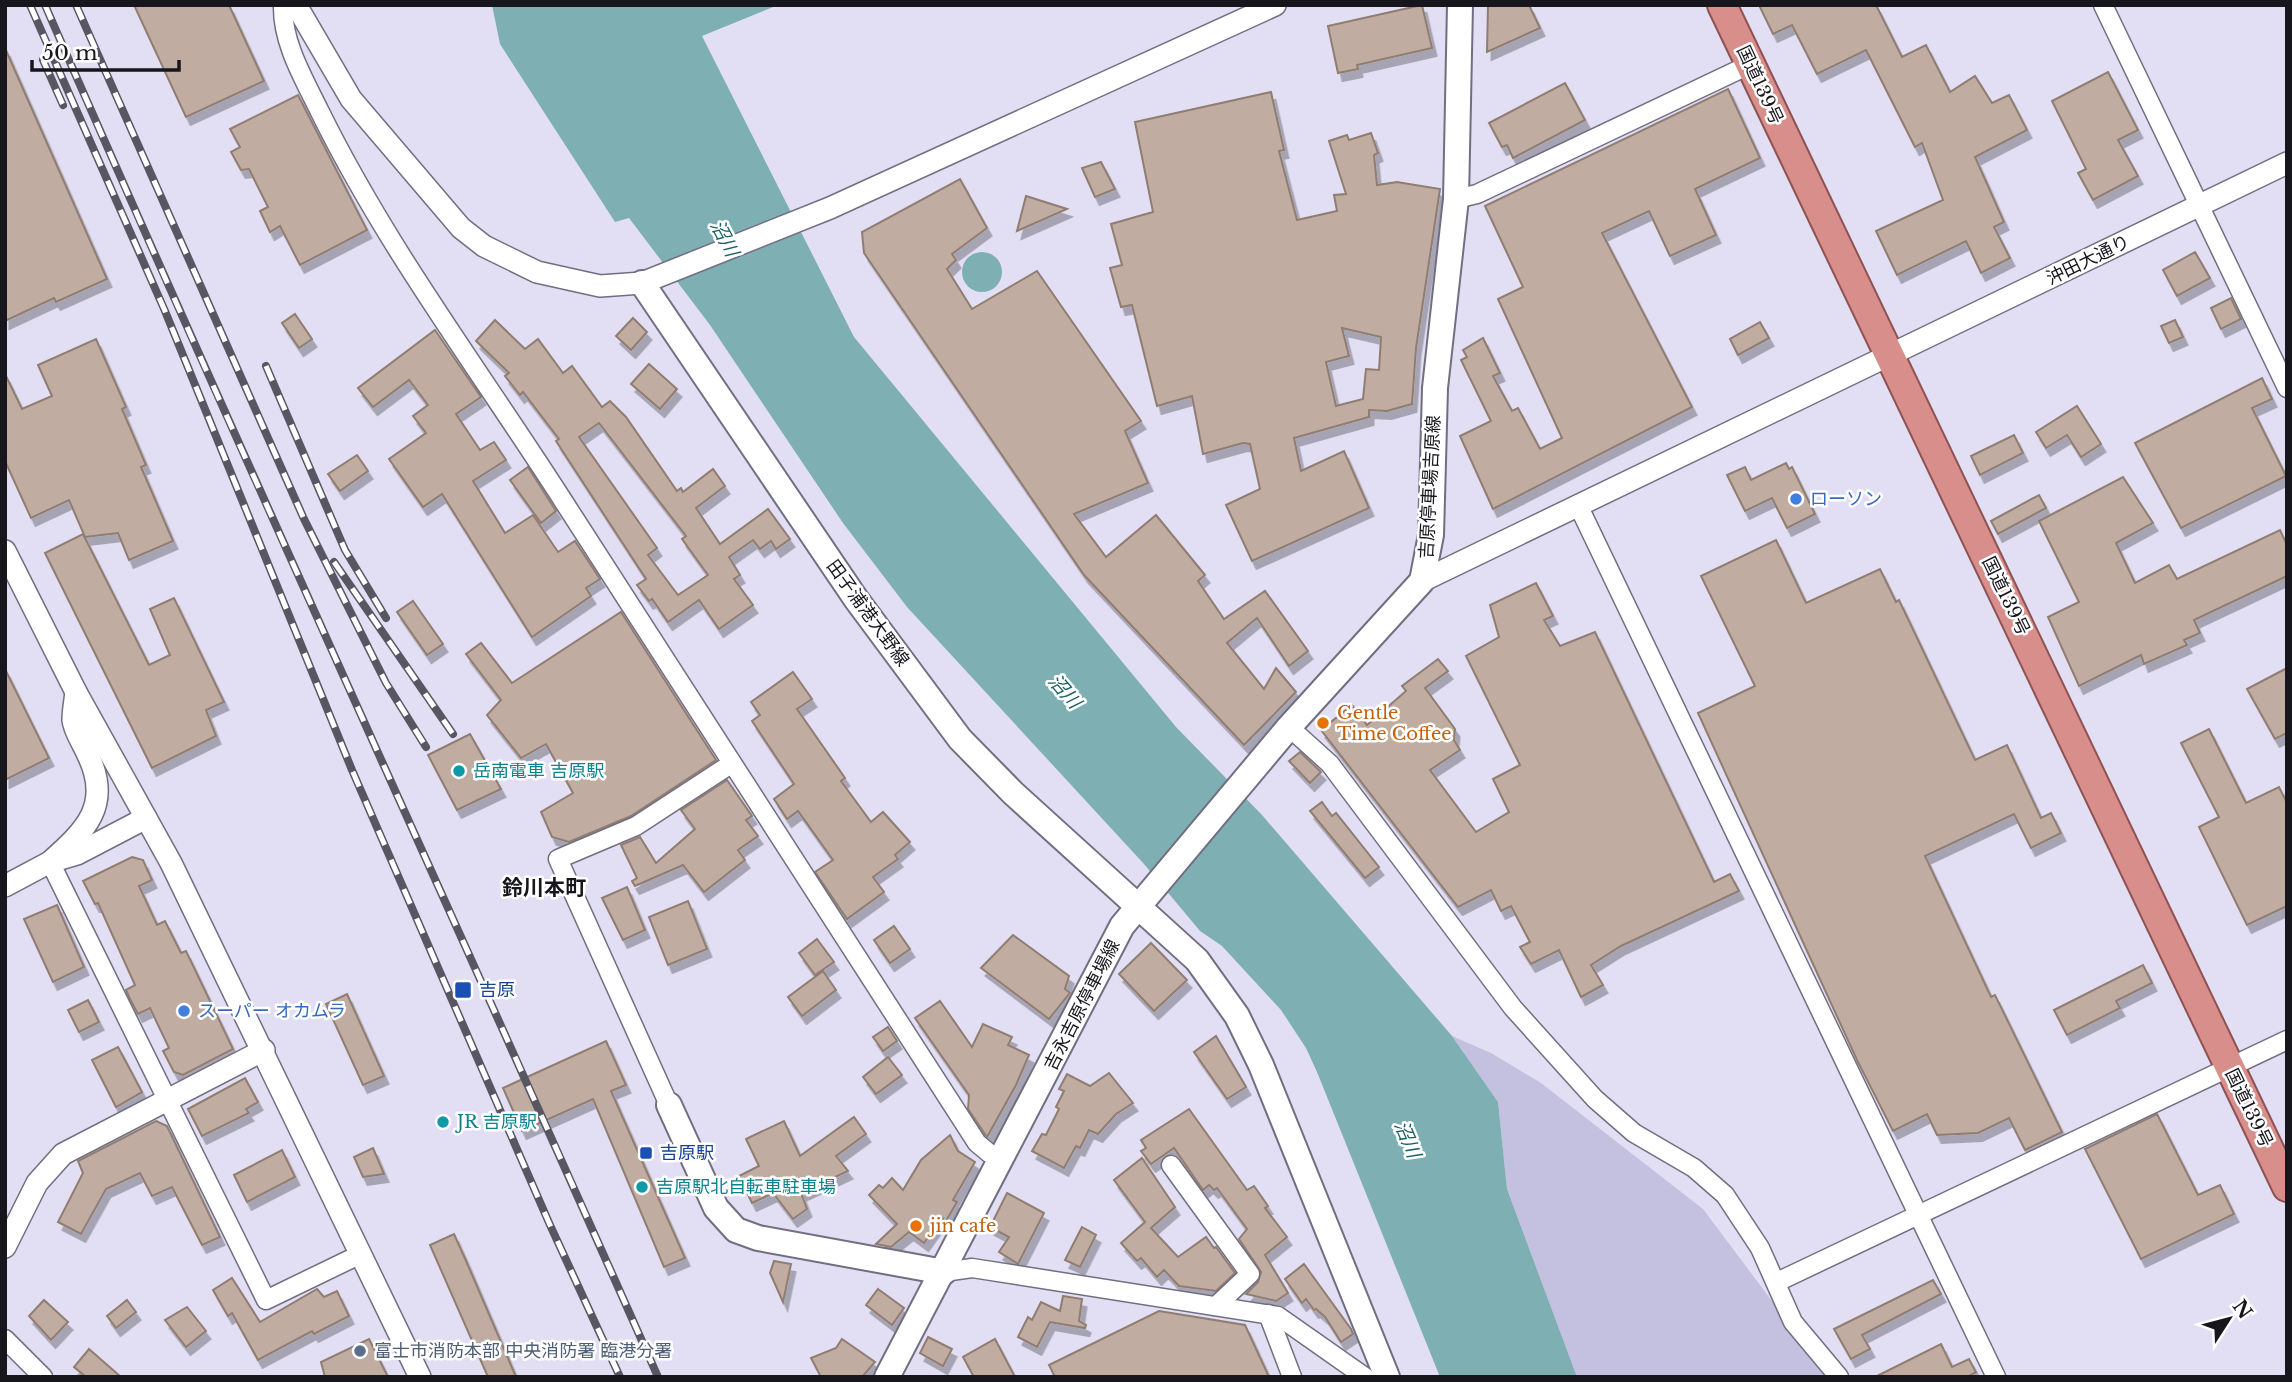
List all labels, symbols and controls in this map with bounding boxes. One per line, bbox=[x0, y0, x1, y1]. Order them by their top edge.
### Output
scale bar bbox=[32, 28, 178, 72]
text: 50 m bbox=[42, 40, 98, 66]
street label: 国道139号 bbox=[1732, 42, 1788, 128]
water label: 沼川 bbox=[705, 216, 745, 262]
street label: 沖田大通り bbox=[2043, 230, 2133, 290]
street label: 吉原停車場吉原線 bbox=[1415, 415, 1445, 559]
place label: ローソン bbox=[1810, 488, 1882, 510]
marker: ローソン bbox=[1788, 491, 1804, 507]
street label: 国道139号 bbox=[1978, 553, 2034, 639]
street label: 田子浦港大野線 bbox=[822, 556, 914, 670]
water label: 沼川 bbox=[1043, 669, 1087, 715]
place label: Gentle Time Coffee bbox=[1337, 702, 1452, 745]
marker: Gentle Time Coffee bbox=[1315, 715, 1331, 731]
place label: 岳南電車 吉原駅 bbox=[473, 760, 604, 782]
marker: 岳南電車 吉原駅 bbox=[451, 763, 467, 779]
district label: 鈴川本町 bbox=[502, 875, 586, 901]
street label: 吉永吉原停車場線 bbox=[1040, 936, 1124, 1074]
place label: 吉原 bbox=[479, 979, 515, 1001]
marker: 吉原 bbox=[453, 980, 473, 1000]
place label: スーパー オカムラ bbox=[198, 1000, 346, 1022]
marker: スーパー オカムラ bbox=[176, 1003, 192, 1019]
street label: 国道139号 bbox=[2221, 1065, 2277, 1151]
place label: JR 吉原駅 bbox=[455, 1111, 537, 1133]
marker: JR 吉原駅 bbox=[435, 1114, 451, 1130]
water label: 沼川 bbox=[1390, 1117, 1426, 1163]
place label: 吉原駅 bbox=[660, 1142, 714, 1164]
marker: 吉原駅 bbox=[638, 1145, 654, 1161]
place label: 吉原駅北自転車駐車場 bbox=[656, 1176, 836, 1198]
marker: 吉原駅北自転車駐車場 bbox=[634, 1179, 650, 1195]
place label: jin cafe bbox=[927, 1215, 996, 1237]
marker: jin cafe bbox=[908, 1218, 924, 1234]
north arrow bbox=[2194, 1284, 2264, 1354]
text: N bbox=[2228, 1295, 2257, 1323]
place label: 富士市消防本部 中央消防署 臨港分署 bbox=[374, 1340, 672, 1362]
marker: 富士市消防本部 中央消防署 臨港分署 bbox=[352, 1343, 368, 1359]

